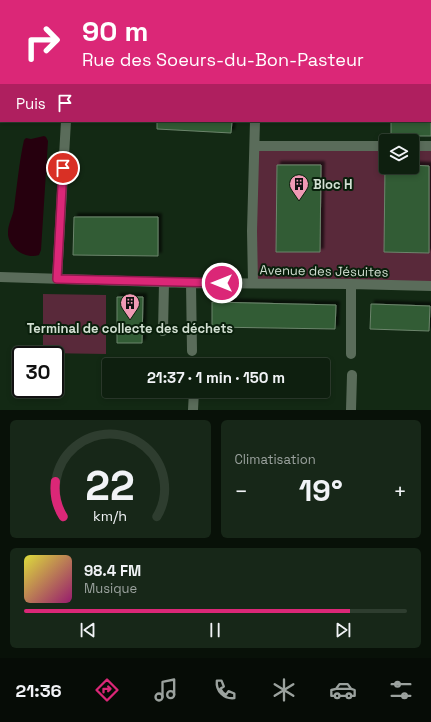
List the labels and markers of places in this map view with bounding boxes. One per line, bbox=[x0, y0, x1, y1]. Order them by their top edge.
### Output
pin bbox=[46, 151, 80, 185]
building icon: Bloc H bbox=[288, 173, 310, 201]
place label: Bloc H bbox=[313, 176, 353, 193]
building icon: Terminal de collecte des déchets bbox=[119, 292, 141, 320]
place label: Terminal de collecte des déchets bbox=[27, 320, 233, 337]

